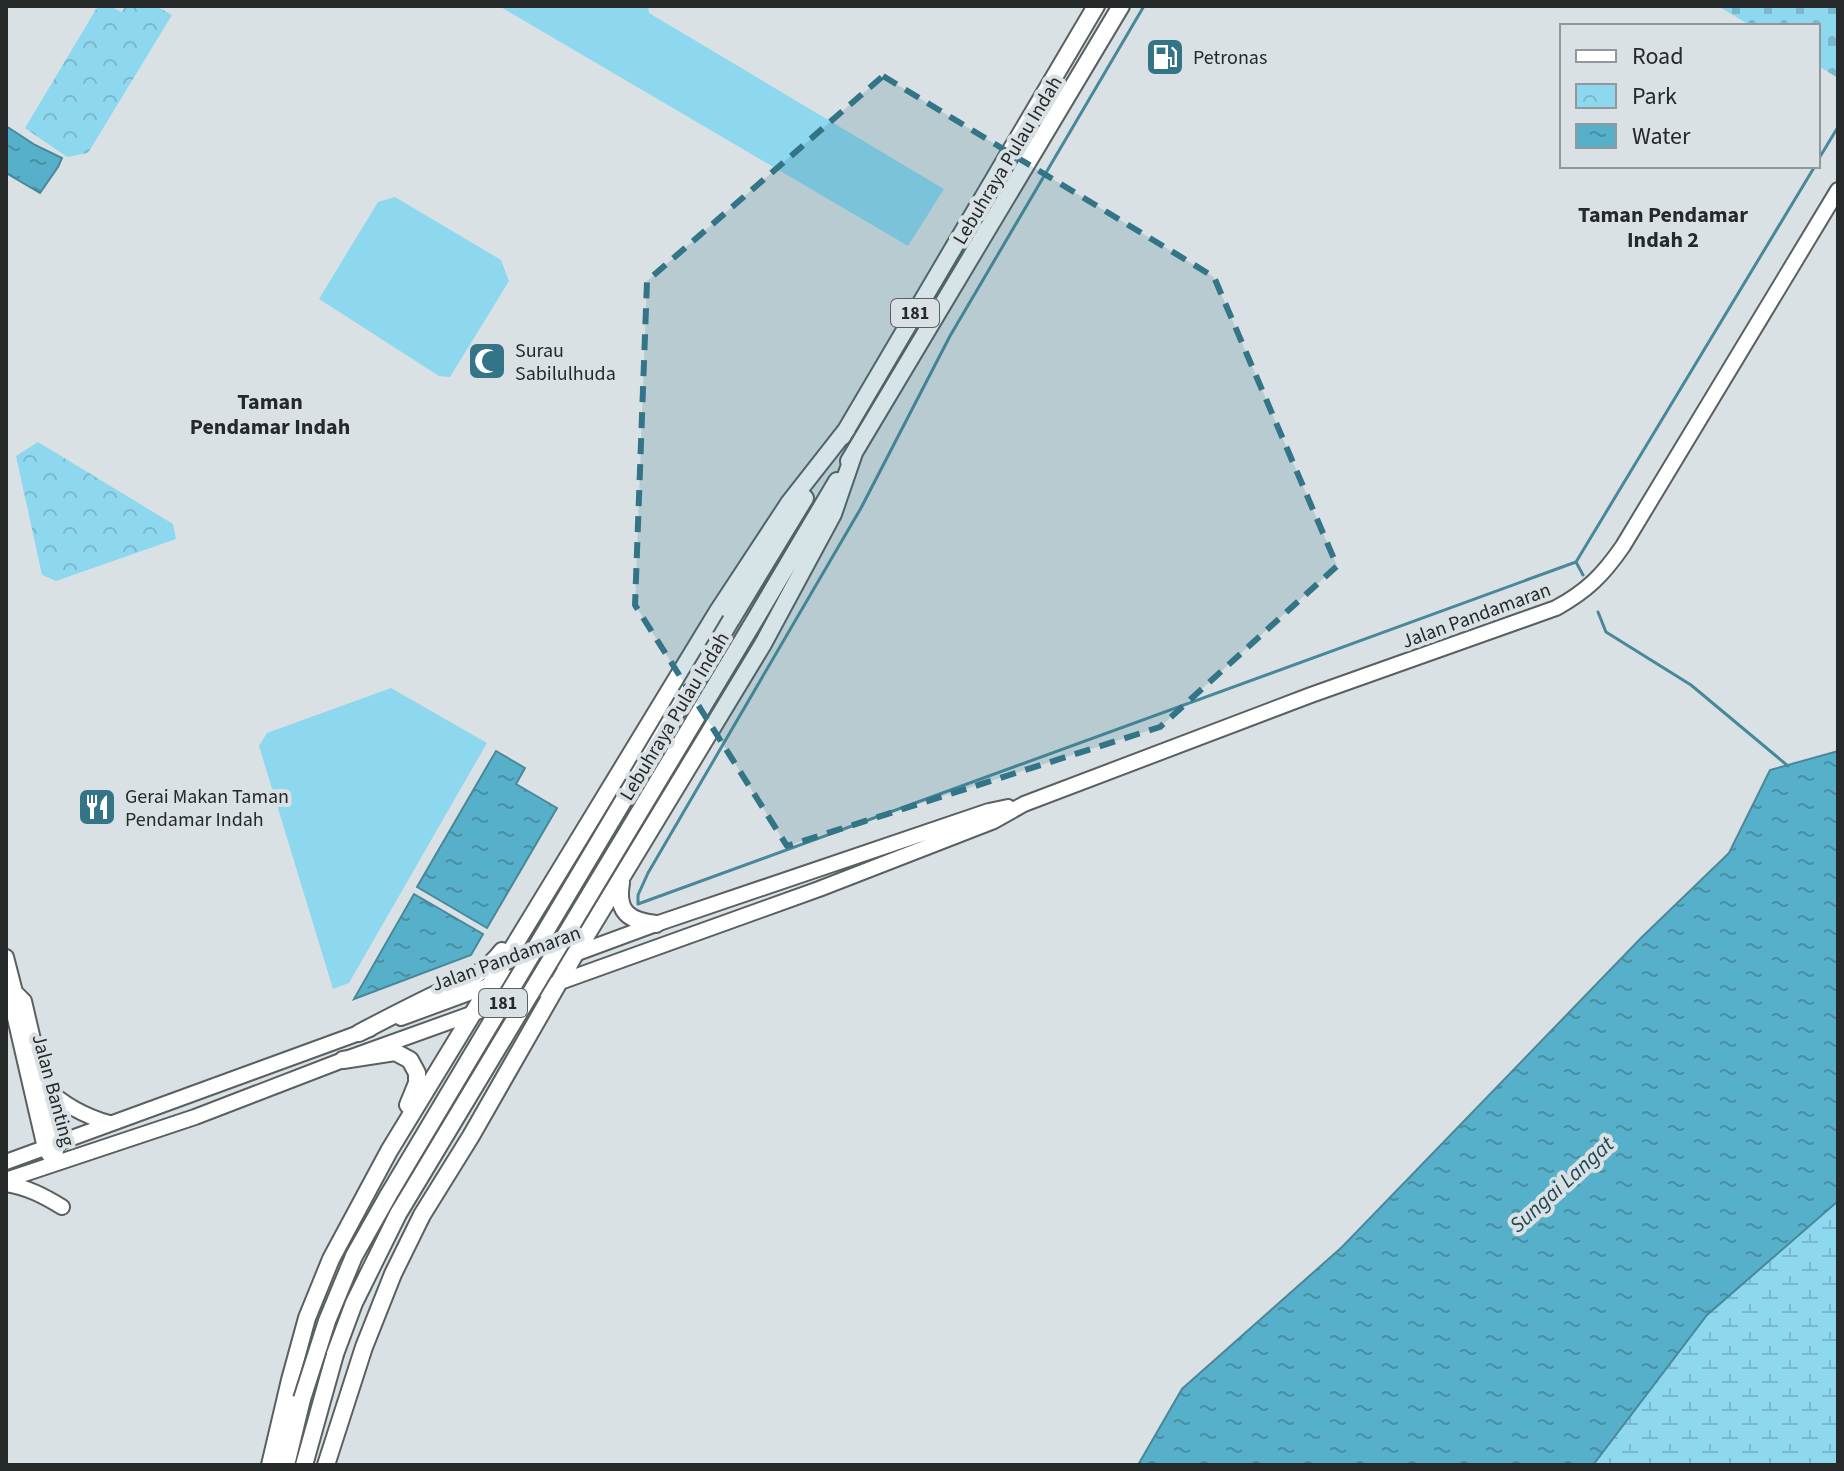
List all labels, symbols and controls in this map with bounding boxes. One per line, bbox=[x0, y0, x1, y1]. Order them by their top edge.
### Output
legend bbox=[1560, 24, 1820, 168]
fuel station icon: Petronas bbox=[1144, 36, 1186, 78]
text: Road bbox=[1632, 39, 1684, 74]
place label: Petronas bbox=[1193, 44, 1267, 72]
street label: Lebuhraya Pulau Indah bbox=[946, 71, 1069, 250]
text: Park bbox=[1632, 79, 1677, 114]
text: Water bbox=[1632, 119, 1691, 154]
district label: Taman Pendamar Indah 2 bbox=[1578, 199, 1748, 256]
road number: 181 bbox=[891, 299, 939, 327]
place label: Surau Sabilulhuda bbox=[515, 337, 616, 388]
mosque icon: Surau Sabilulhuda bbox=[466, 340, 508, 382]
district label: Taman Pendamar Indah bbox=[190, 386, 350, 443]
street label: Jalan Pandamaran bbox=[1398, 576, 1555, 656]
street label: Lebuhraya Pulau Indah bbox=[613, 627, 736, 806]
place label: Gerai Makan Taman Pendamar Indah bbox=[125, 783, 289, 834]
restaurant icon: Gerai Makan Taman Pendamar Indah bbox=[76, 786, 118, 828]
street label: Jalan Pandamaran bbox=[428, 919, 585, 999]
road number: 181 bbox=[479, 989, 527, 1017]
street label: Jalan Banting bbox=[25, 1031, 81, 1150]
water label: Sungai Langat bbox=[1502, 1128, 1622, 1240]

